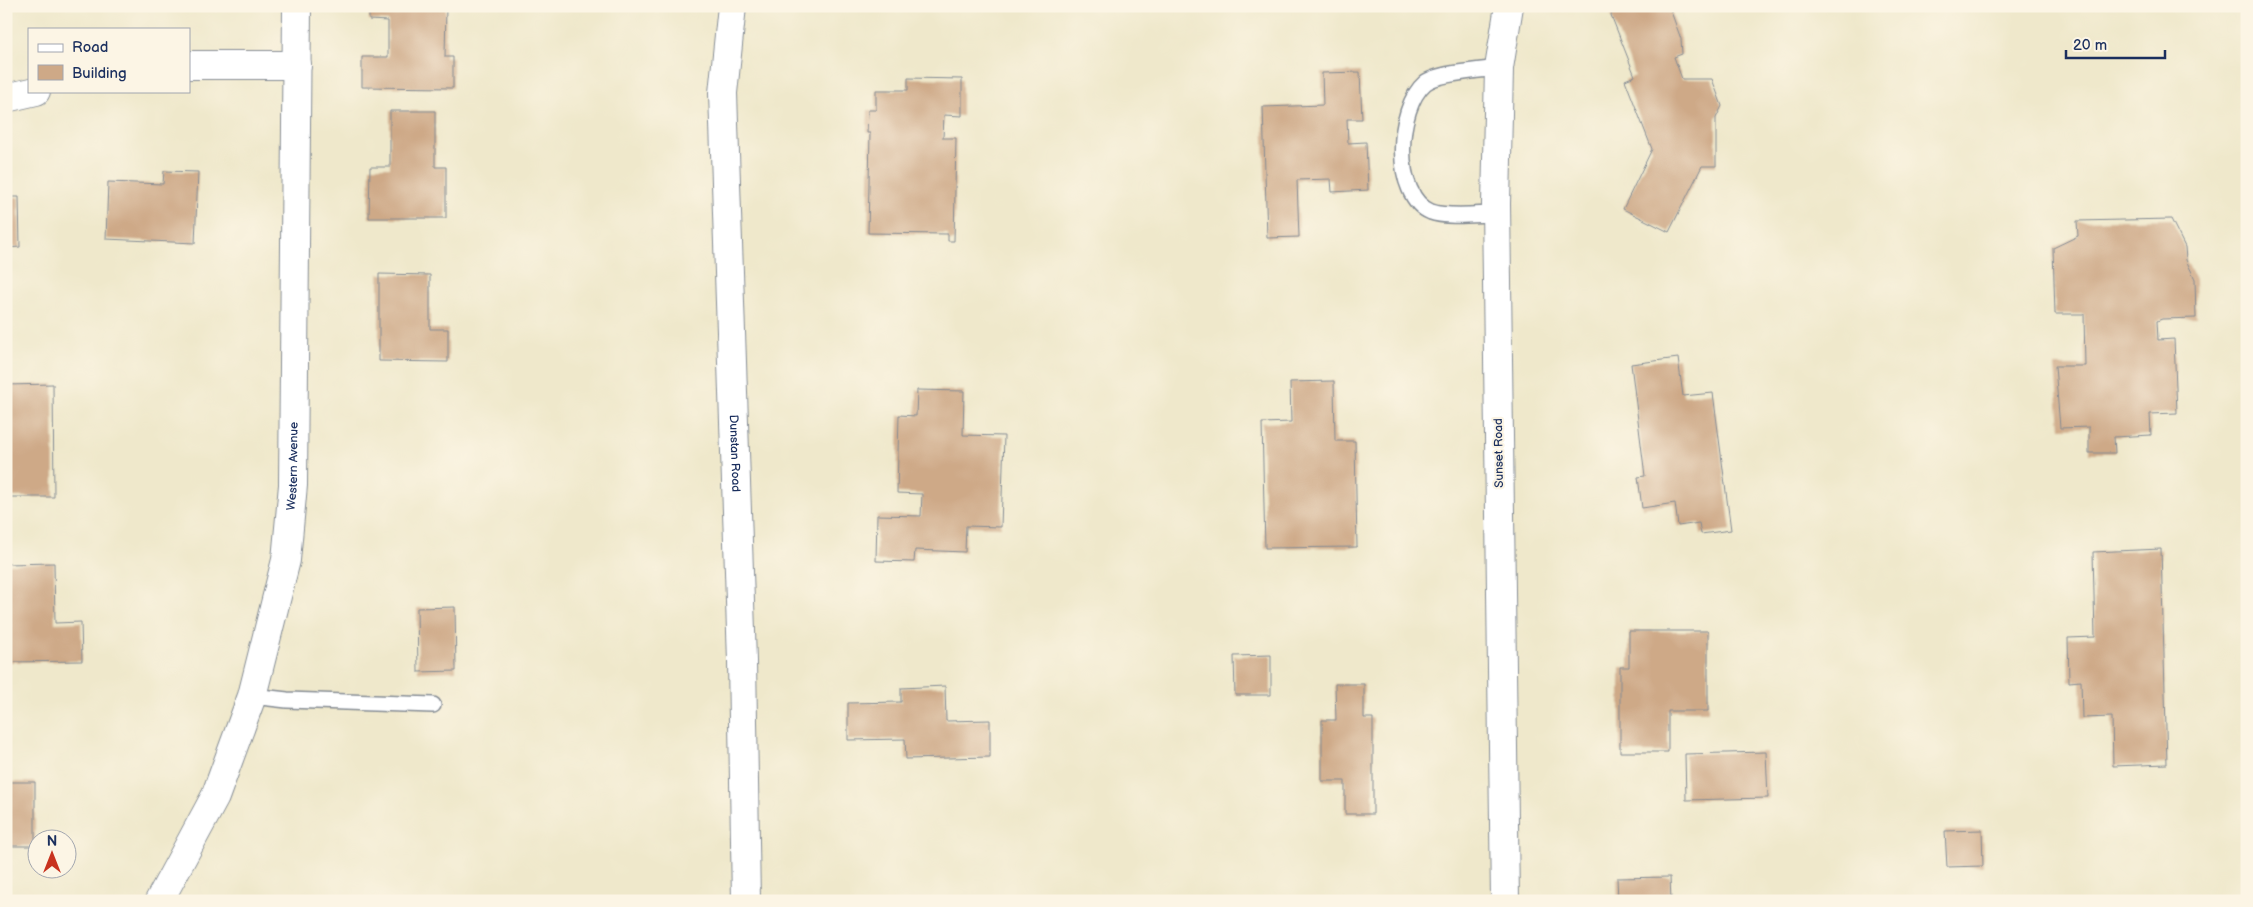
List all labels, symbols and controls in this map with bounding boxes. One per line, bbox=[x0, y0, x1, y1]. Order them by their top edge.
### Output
legend bbox=[28, 28, 190, 92]
scale bar bbox=[2066, 28, 2164, 60]
text: 20 m bbox=[2073, 36, 2107, 55]
text: Road bbox=[72, 38, 108, 57]
text: Building bbox=[72, 64, 127, 83]
street label: Dunstan Road bbox=[726, 414, 744, 492]
street label: Sunset Road bbox=[1491, 418, 1507, 488]
street label: Western Avenue bbox=[283, 422, 301, 511]
north arrow bbox=[28, 830, 78, 880]
text: N bbox=[47, 833, 57, 850]

